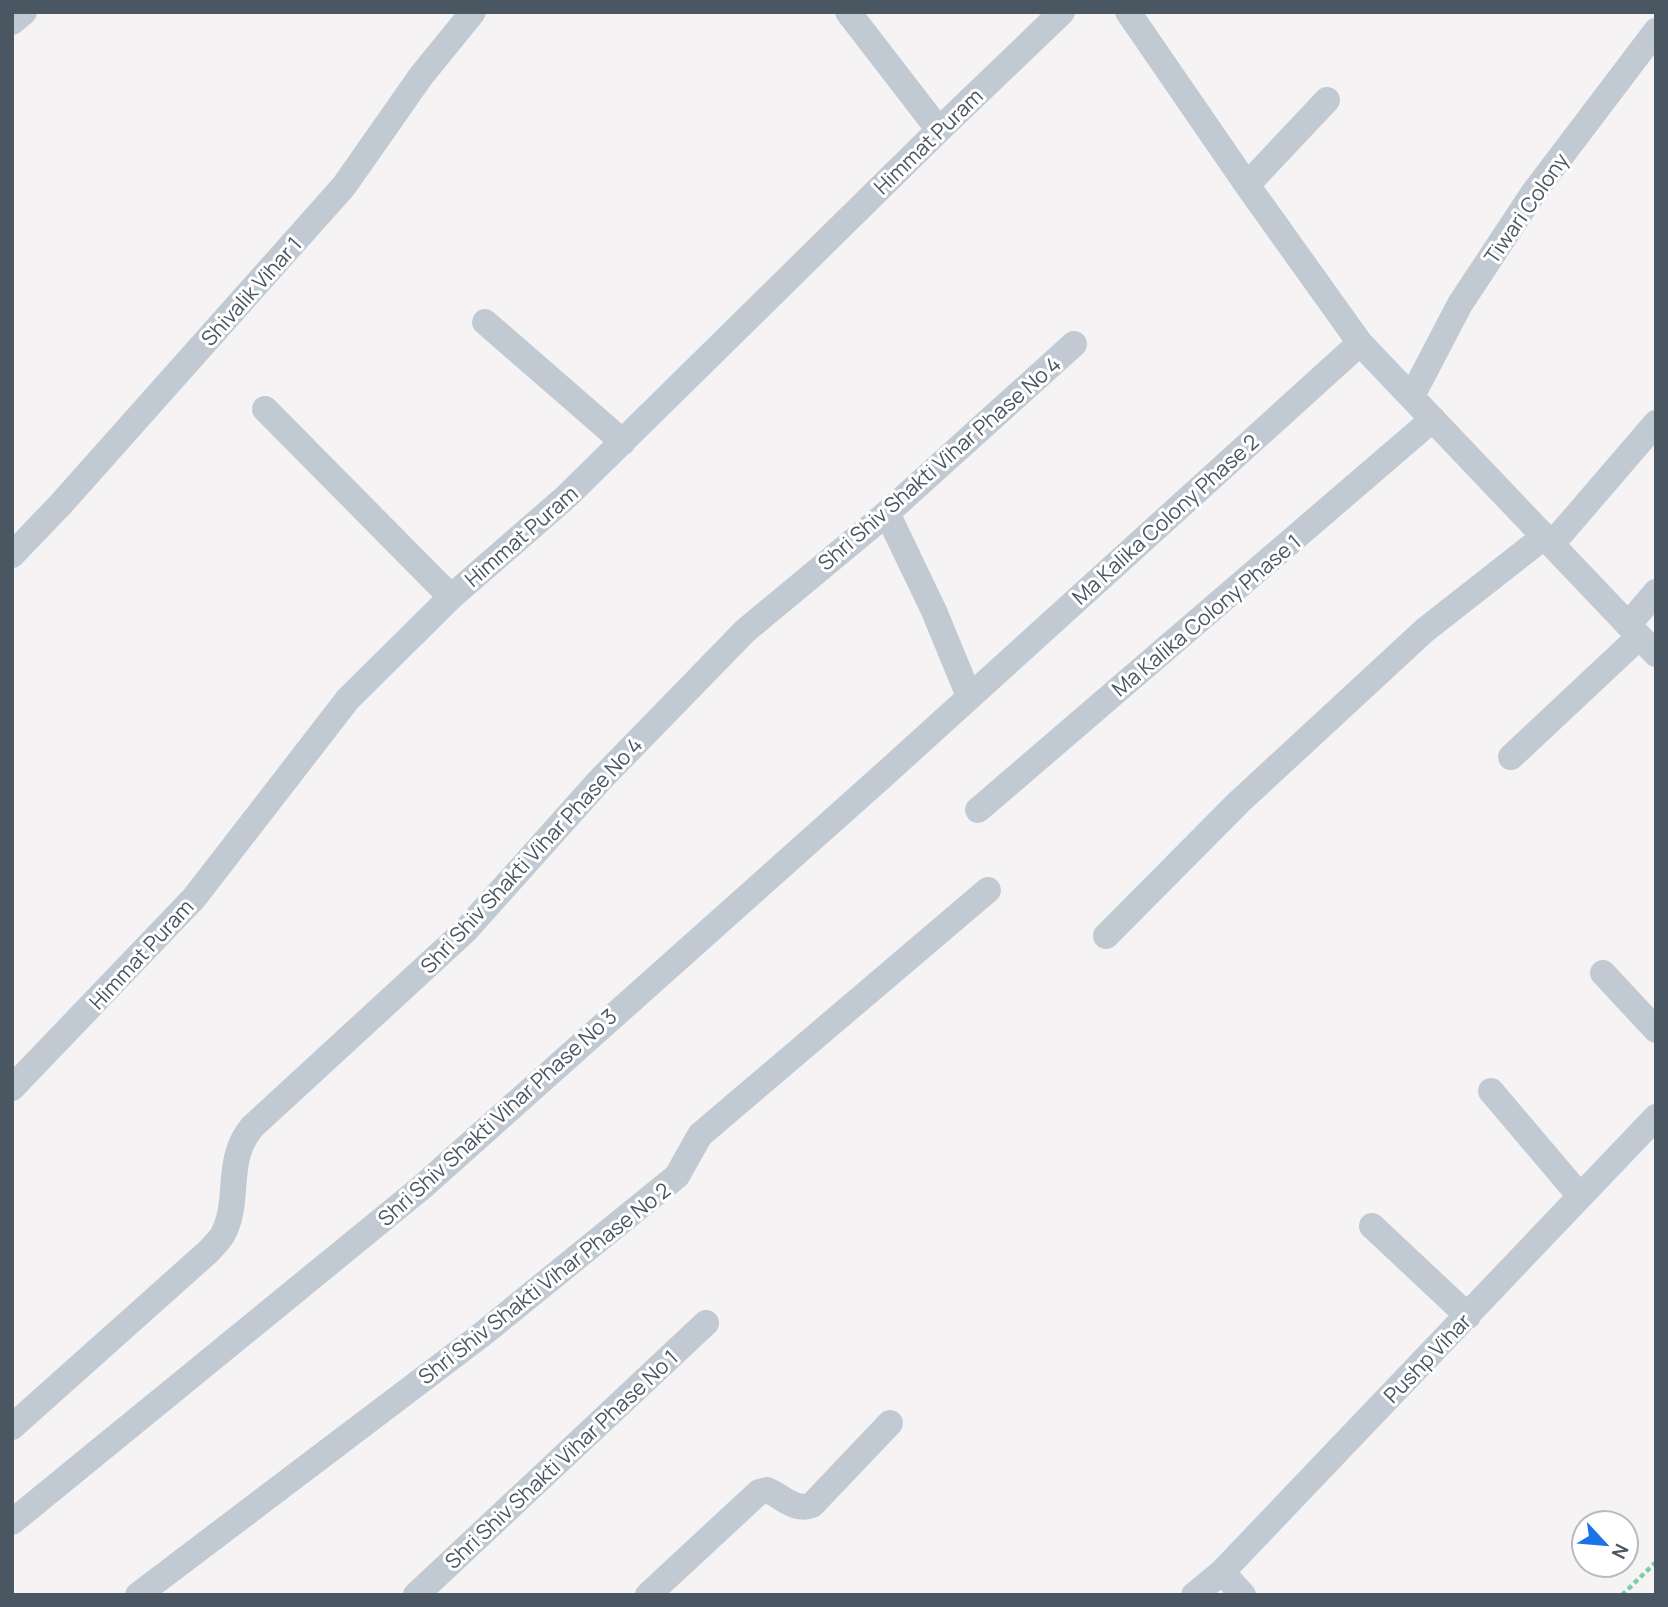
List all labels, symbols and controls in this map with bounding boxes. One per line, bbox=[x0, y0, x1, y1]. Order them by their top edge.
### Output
street label: Himmat Puram bbox=[868, 82, 988, 200]
street label: Tiwari Colony bbox=[1477, 147, 1575, 269]
street label: Shivalik Vihar 1 bbox=[195, 230, 307, 352]
street label: Shri Shiv Shakti Vihar Phase No 4 bbox=[812, 350, 1066, 576]
street label: Ma Kalika Colony Phase 2 bbox=[1066, 428, 1264, 610]
street label: Himmat Puram bbox=[459, 479, 583, 593]
street label: Ma Kalika Colony Phase 1 bbox=[1106, 528, 1306, 702]
street label: Shri Shiv Shakti Vihar Phase No 4 bbox=[414, 731, 648, 979]
street label: Himmat Puram bbox=[83, 893, 199, 1015]
street label: Shri Shiv Shakti Vihar Phase No 3 bbox=[372, 1002, 622, 1232]
street label: Shri Shiv Shakti Vihar Phase No 2 bbox=[412, 1176, 676, 1390]
street label: Pushp Vihar bbox=[1377, 1307, 1477, 1409]
street label: Shri Shiv Shakti Vihar Phase No 1 bbox=[438, 1343, 684, 1575]
north arrow bbox=[1570, 1509, 1640, 1579]
text: N bbox=[1606, 1540, 1635, 1563]

